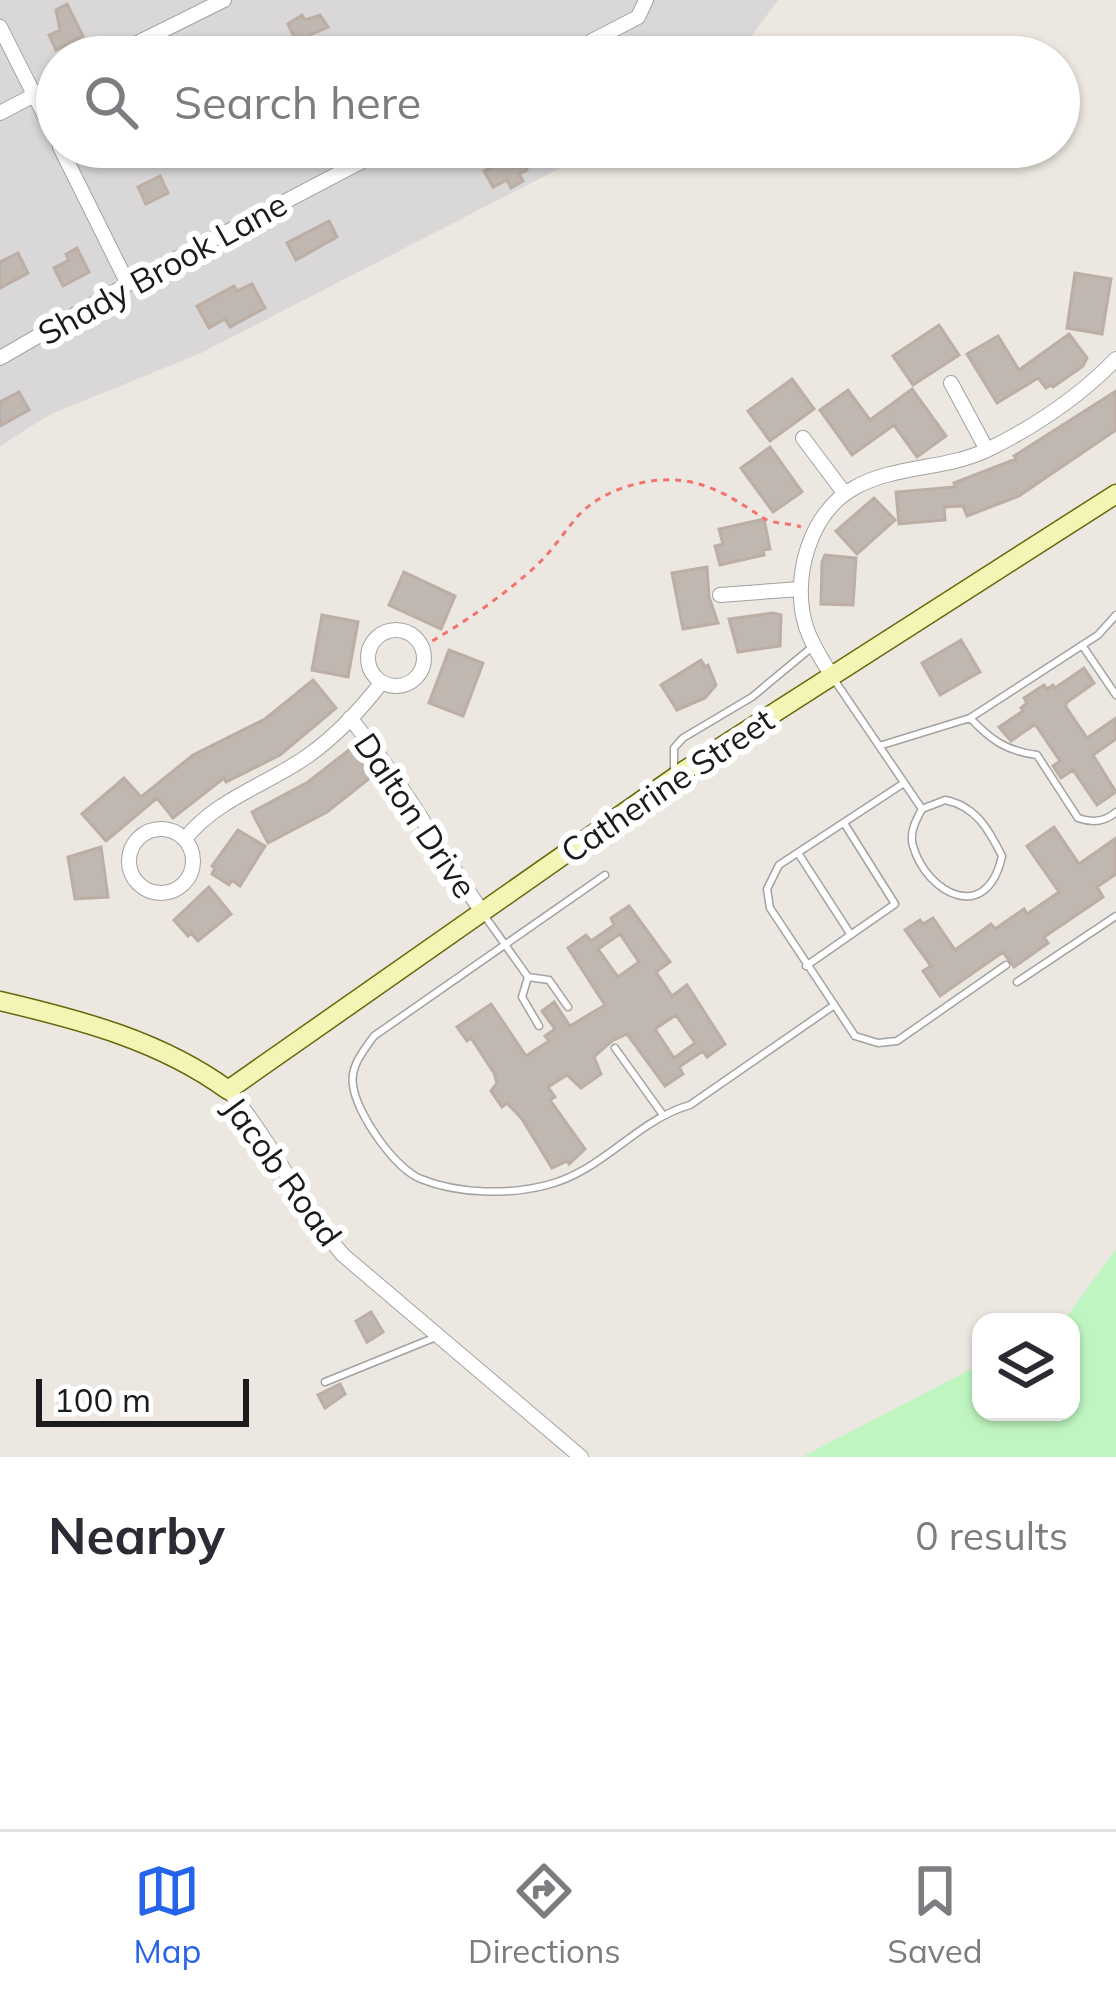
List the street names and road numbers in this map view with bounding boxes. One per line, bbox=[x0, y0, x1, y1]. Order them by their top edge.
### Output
street label: Shady Brook Lane bbox=[30, 183, 294, 353]
street label: Catherine Street bbox=[553, 699, 781, 871]
street label: Dalton Drive bbox=[346, 725, 486, 905]
street label: Jacob Road bbox=[215, 1088, 351, 1254]

